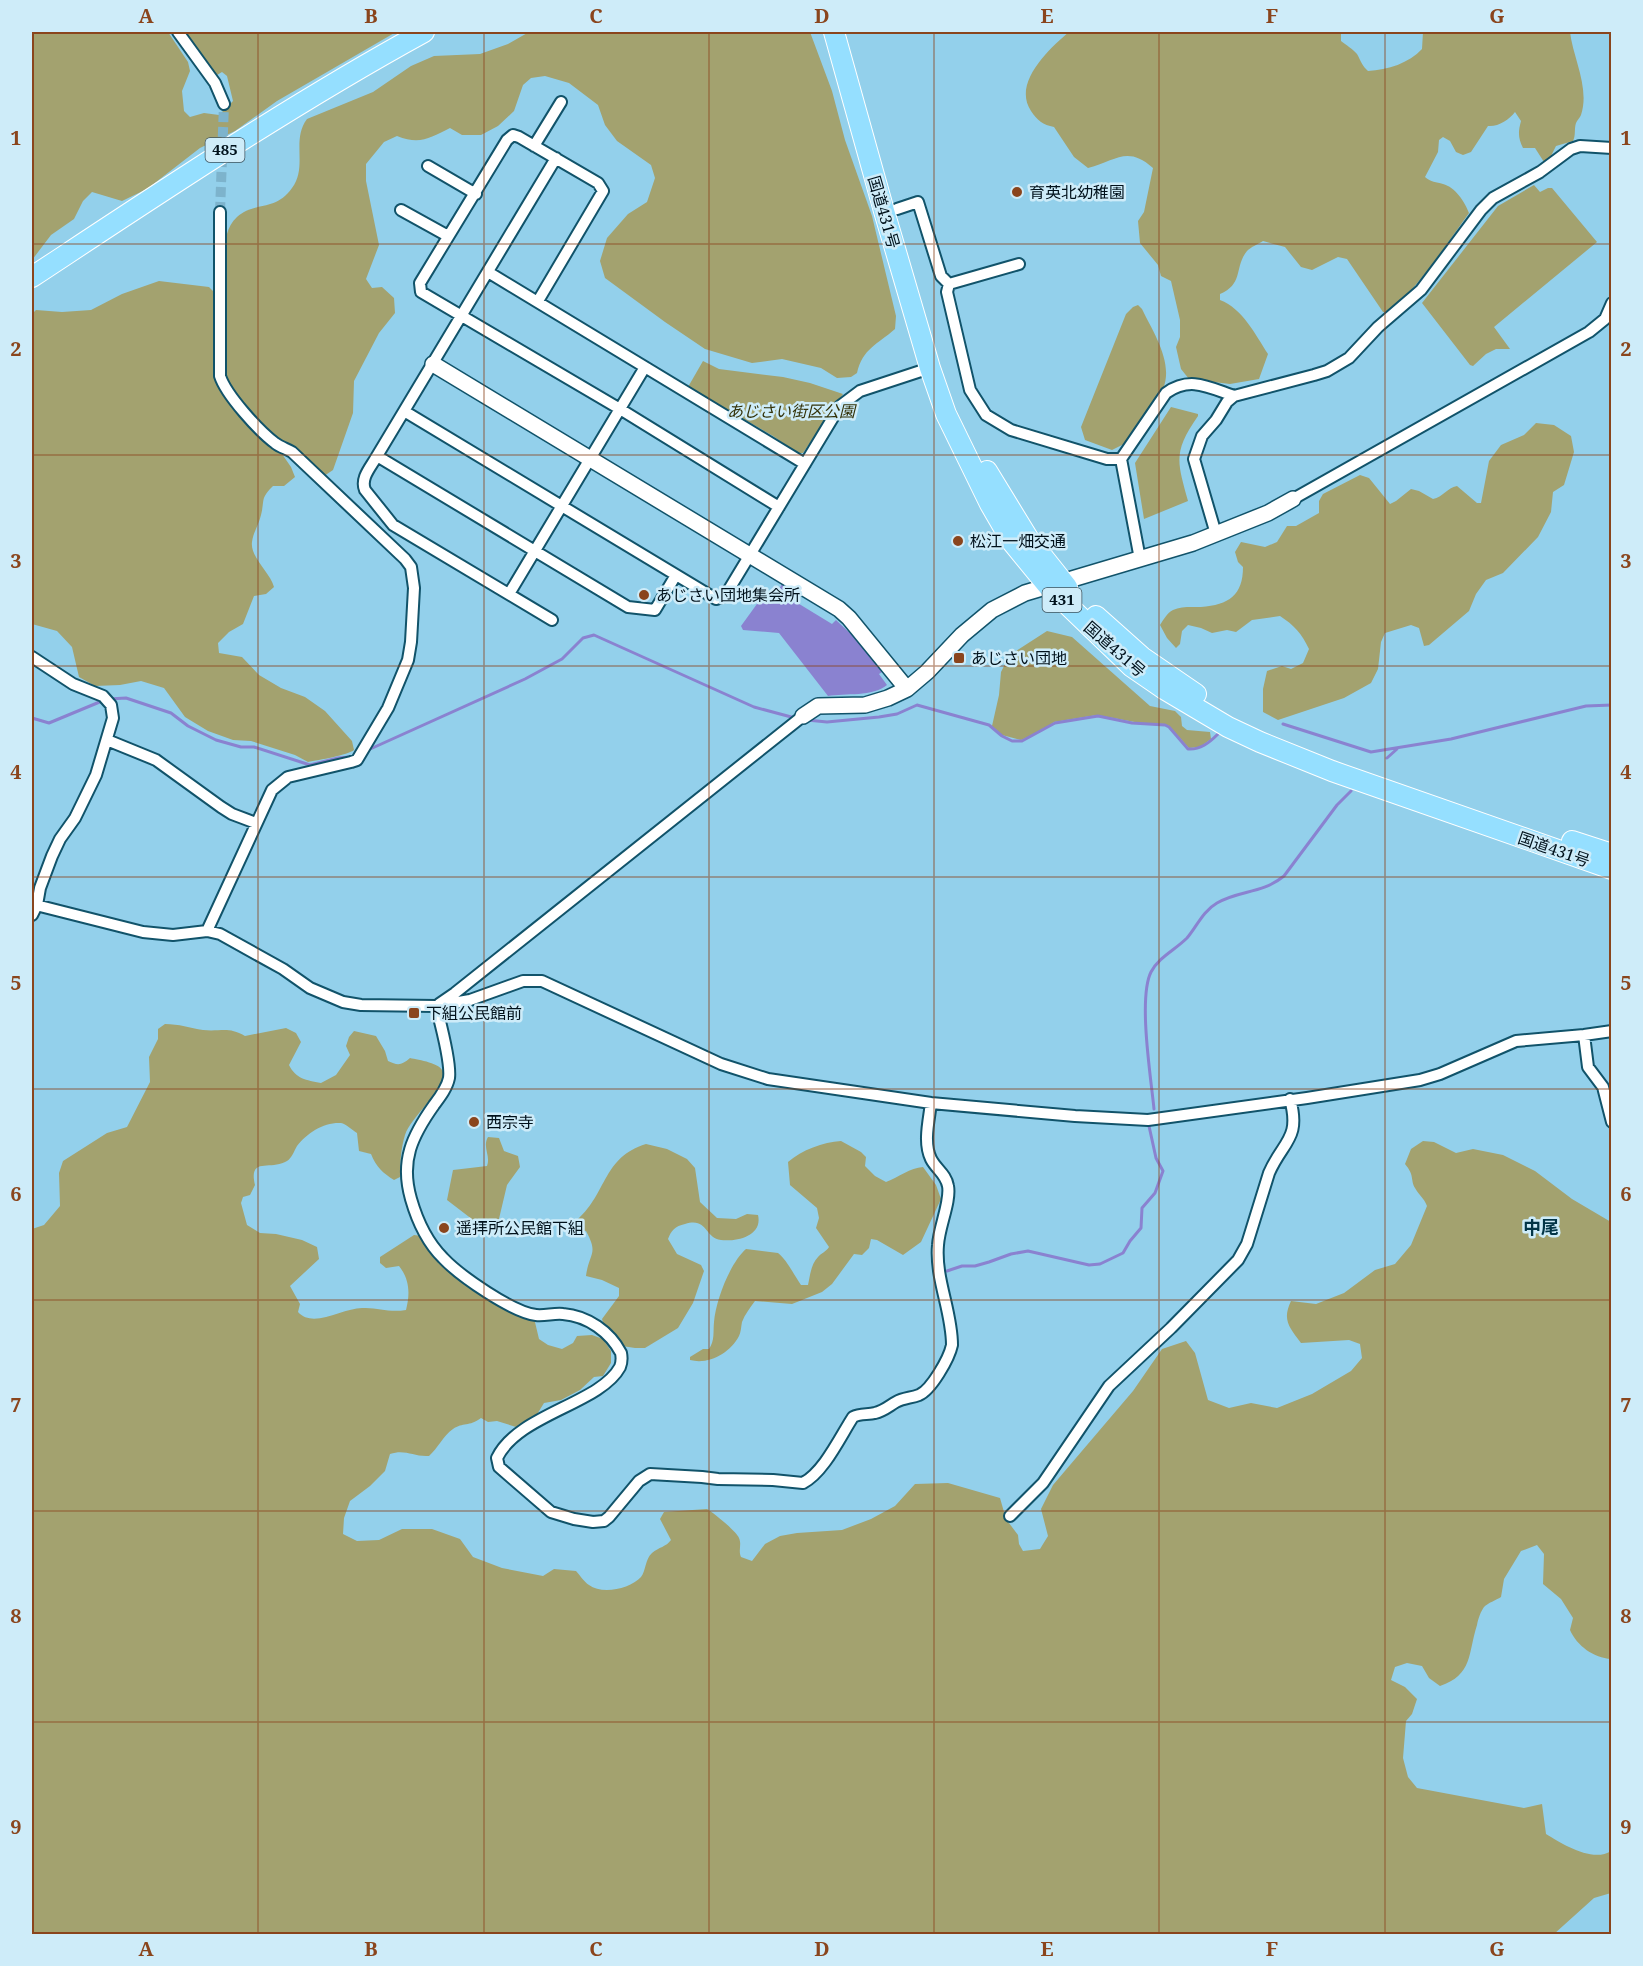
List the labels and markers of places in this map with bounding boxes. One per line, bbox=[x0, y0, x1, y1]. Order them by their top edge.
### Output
place label: 育英北幼稚園 bbox=[1029, 181, 1125, 203]
marker: 育英北幼稚園 bbox=[1010, 185, 1024, 199]
place label: 松江一畑交通 bbox=[970, 530, 1066, 552]
marker: 松江一畑交通 bbox=[951, 534, 965, 548]
place label: あじさい団地集会所 bbox=[656, 584, 800, 606]
marker: あじさい団地集会所 bbox=[637, 588, 651, 602]
place label: あじさい団地 bbox=[971, 647, 1067, 669]
marker: あじさい団地 bbox=[952, 651, 966, 665]
place label: 下組公民館前 bbox=[426, 1002, 522, 1024]
marker: 下組公民館前 bbox=[407, 1006, 421, 1020]
place label: 西宗寺 bbox=[486, 1111, 534, 1133]
marker: 西宗寺 bbox=[467, 1115, 481, 1129]
place label: 遥拝所公民館下組 bbox=[456, 1217, 584, 1239]
marker: 遥拝所公民館下組 bbox=[437, 1221, 451, 1235]

